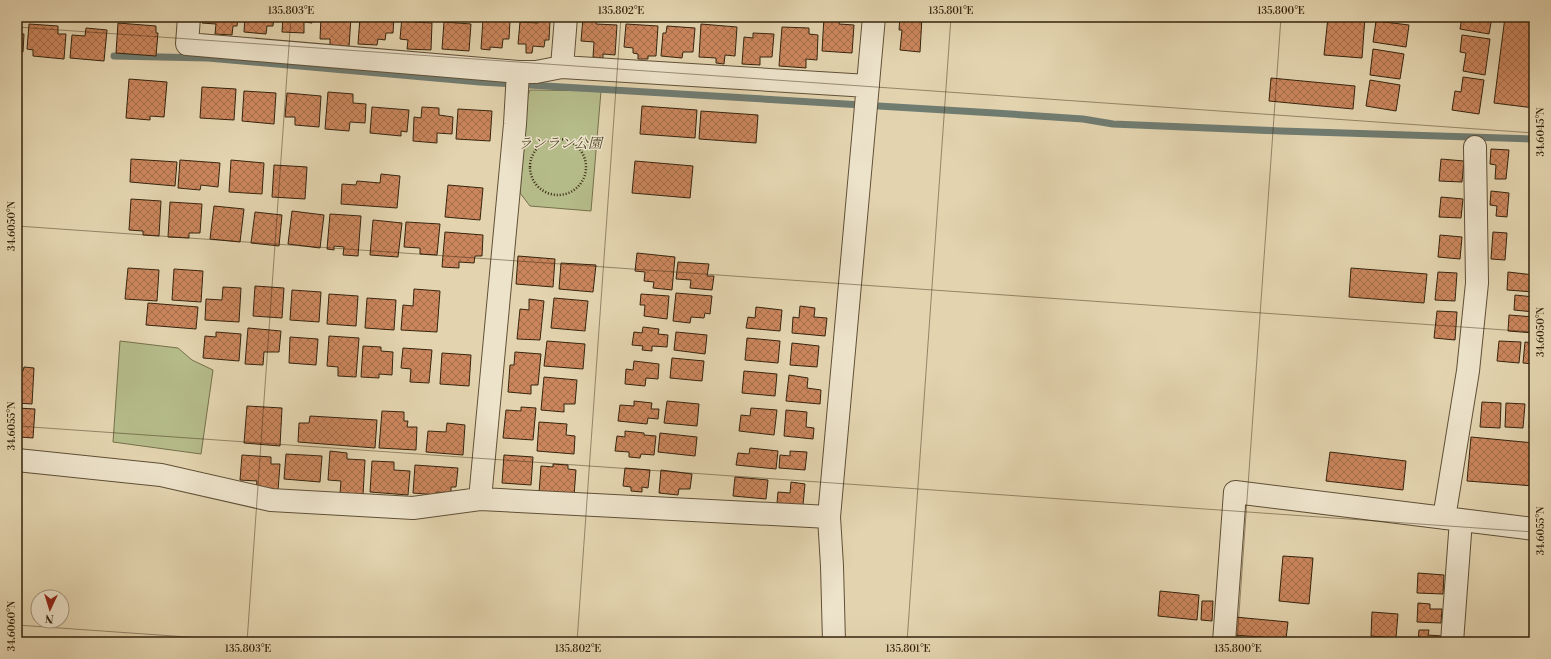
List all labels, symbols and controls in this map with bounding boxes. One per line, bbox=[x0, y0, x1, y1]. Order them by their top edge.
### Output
text: 135.803°E bbox=[268, 5, 314, 17]
text: 135.802°E bbox=[598, 5, 644, 17]
text: 135.801°E bbox=[929, 5, 974, 17]
text: 135.800°E bbox=[1257, 5, 1305, 17]
text: 34.6045°N bbox=[1535, 107, 1547, 157]
park label: ランラン公園 bbox=[518, 135, 604, 153]
text: 34.6050°N bbox=[6, 201, 18, 251]
text: 34.6050°N bbox=[1535, 307, 1547, 357]
text: 34.6055°N bbox=[6, 401, 18, 450]
text: 34.6055°N bbox=[1535, 506, 1547, 555]
north arrow bbox=[30, 589, 70, 629]
text: 34.6060°N bbox=[6, 600, 18, 651]
text: N bbox=[44, 611, 54, 625]
text: 135.803°E bbox=[225, 643, 271, 655]
text: 135.802°E bbox=[555, 643, 601, 655]
text: 135.801°E bbox=[886, 643, 931, 655]
text: 135.800°E bbox=[1214, 643, 1262, 655]

